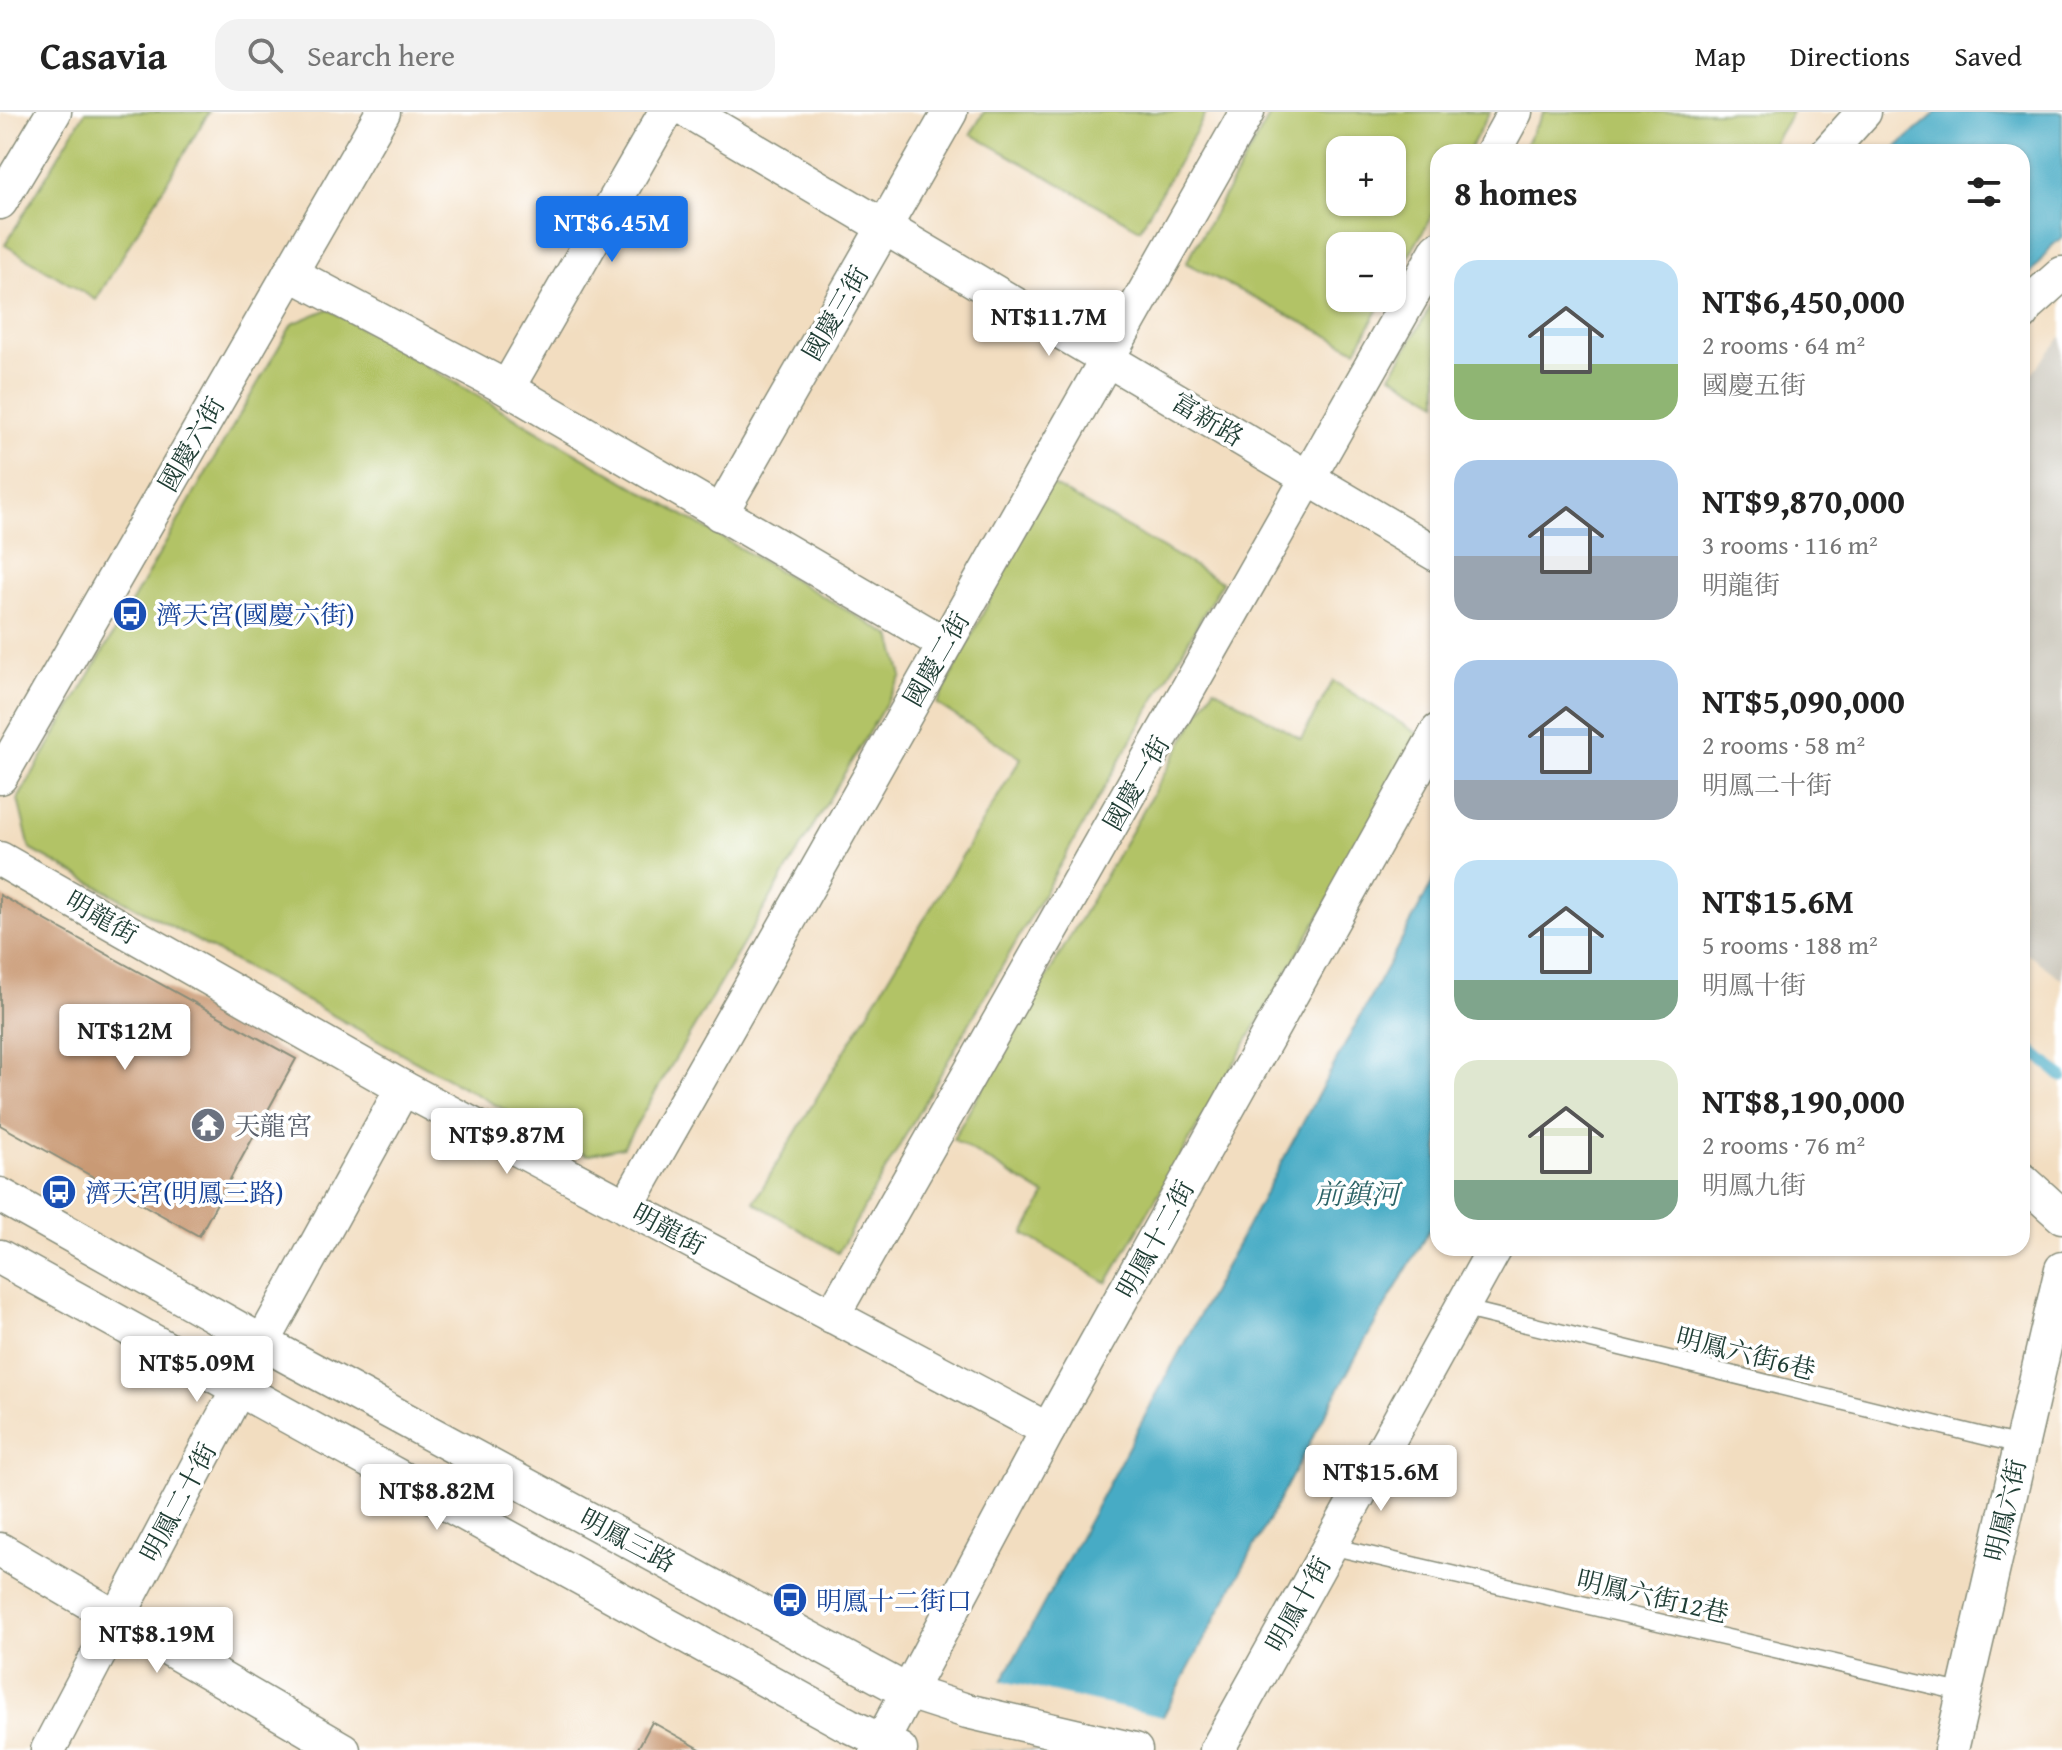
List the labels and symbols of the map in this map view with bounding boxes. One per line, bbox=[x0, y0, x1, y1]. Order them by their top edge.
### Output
pin: NT$6.45M bbox=[529, 196, 695, 264]
street label: 國慶三街 bbox=[792, 258, 878, 368]
pin: NT$11.7M bbox=[966, 290, 1132, 358]
street label: 富新路 bbox=[1165, 382, 1251, 456]
street label: 國慶六街 bbox=[148, 389, 234, 499]
bus stop icon: 濟天宮(國慶六街) bbox=[111, 595, 149, 633]
place label: 濟天宮(國慶六街) bbox=[156, 595, 355, 634]
street label: 國慶二街 bbox=[893, 604, 979, 714]
street label: 國慶一街 bbox=[1093, 728, 1179, 838]
street label: 明龍街 bbox=[58, 881, 146, 953]
pin: NT$12M bbox=[60, 1004, 190, 1072]
temple icon: 天龍宮 bbox=[189, 1106, 227, 1144]
place label: 天龍宮 bbox=[234, 1106, 312, 1145]
pin: NT$9.87M bbox=[424, 1108, 590, 1176]
bus stop icon: 濟天宮(明鳳三路) bbox=[40, 1173, 78, 1211]
place label: 濟天宮(明鳳三路) bbox=[85, 1173, 284, 1212]
street label: 明鳳十二街 bbox=[1106, 1173, 1204, 1305]
water label: 前鎮河 bbox=[1315, 1173, 1404, 1214]
street label: 明龍街 bbox=[625, 1193, 713, 1265]
street label: 明鳳六街6巷 bbox=[1672, 1317, 1820, 1389]
pin: NT$5.09M bbox=[114, 1336, 280, 1404]
street label: 明鳳二十街 bbox=[130, 1435, 226, 1569]
pin: NT$15.6M bbox=[1298, 1445, 1464, 1513]
street label: 明鳳六街 bbox=[1974, 1455, 2036, 1565]
pin: NT$8.82M bbox=[354, 1464, 520, 1532]
street label: 明鳳三路 bbox=[573, 1498, 683, 1582]
street label: 明鳳十街 bbox=[1256, 1549, 1340, 1659]
street label: 明鳳六街12巷 bbox=[1573, 1560, 1733, 1632]
bus stop icon: 明鳳十二街口 bbox=[771, 1581, 809, 1619]
place label: 明鳳十二街口 bbox=[816, 1581, 972, 1620]
pin: NT$8.19M bbox=[74, 1607, 240, 1675]

